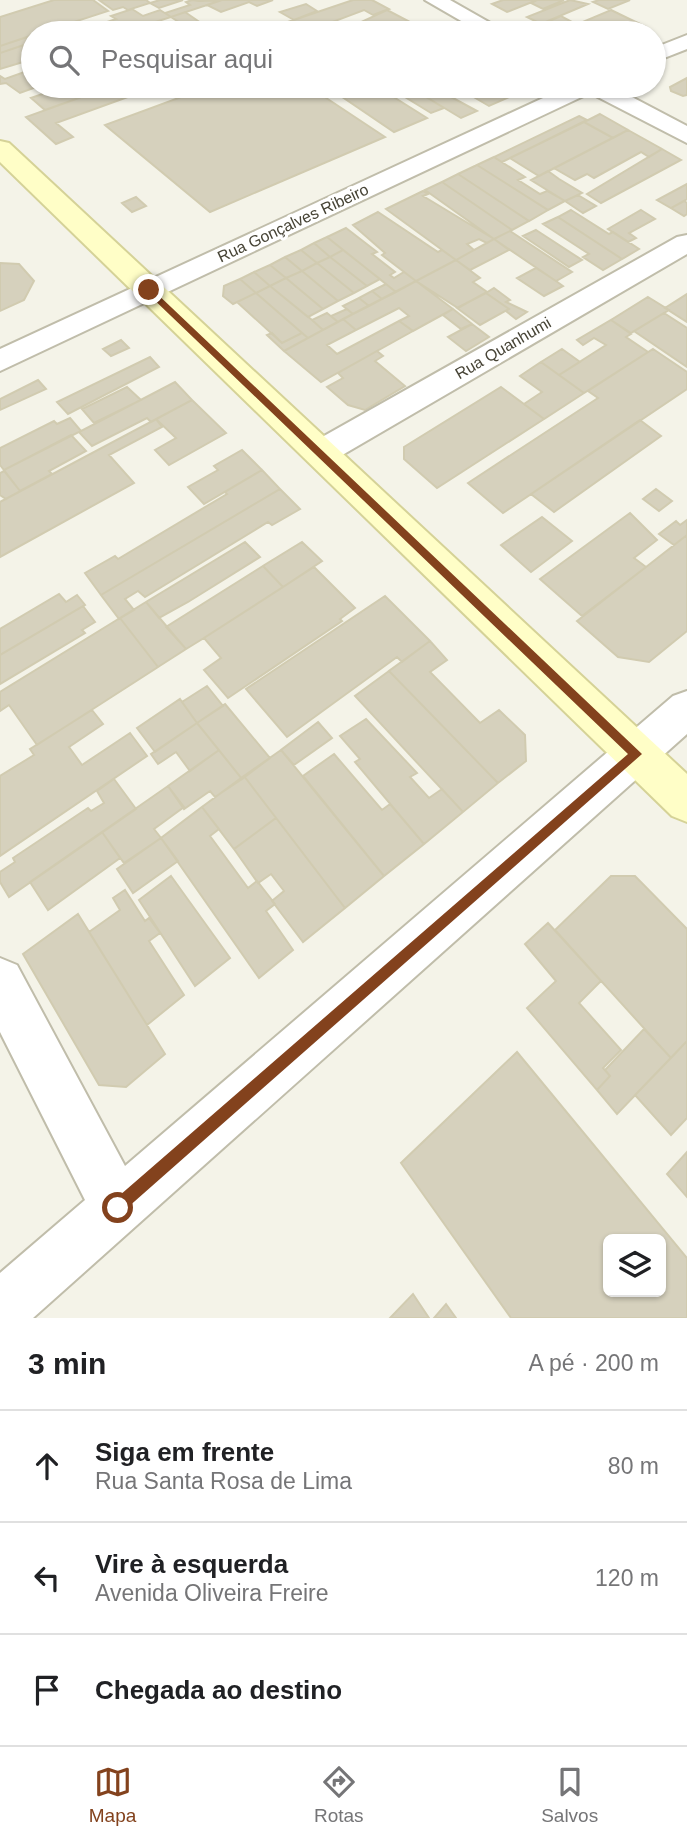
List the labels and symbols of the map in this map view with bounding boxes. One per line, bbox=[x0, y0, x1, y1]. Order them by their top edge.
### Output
street label: Rua Gonçalves Ribeiro bbox=[215, 180, 371, 265]
route end bbox=[133, 274, 164, 305]
street label: Rua Quanhumi bbox=[452, 314, 554, 382]
route start bbox=[102, 1192, 133, 1223]

